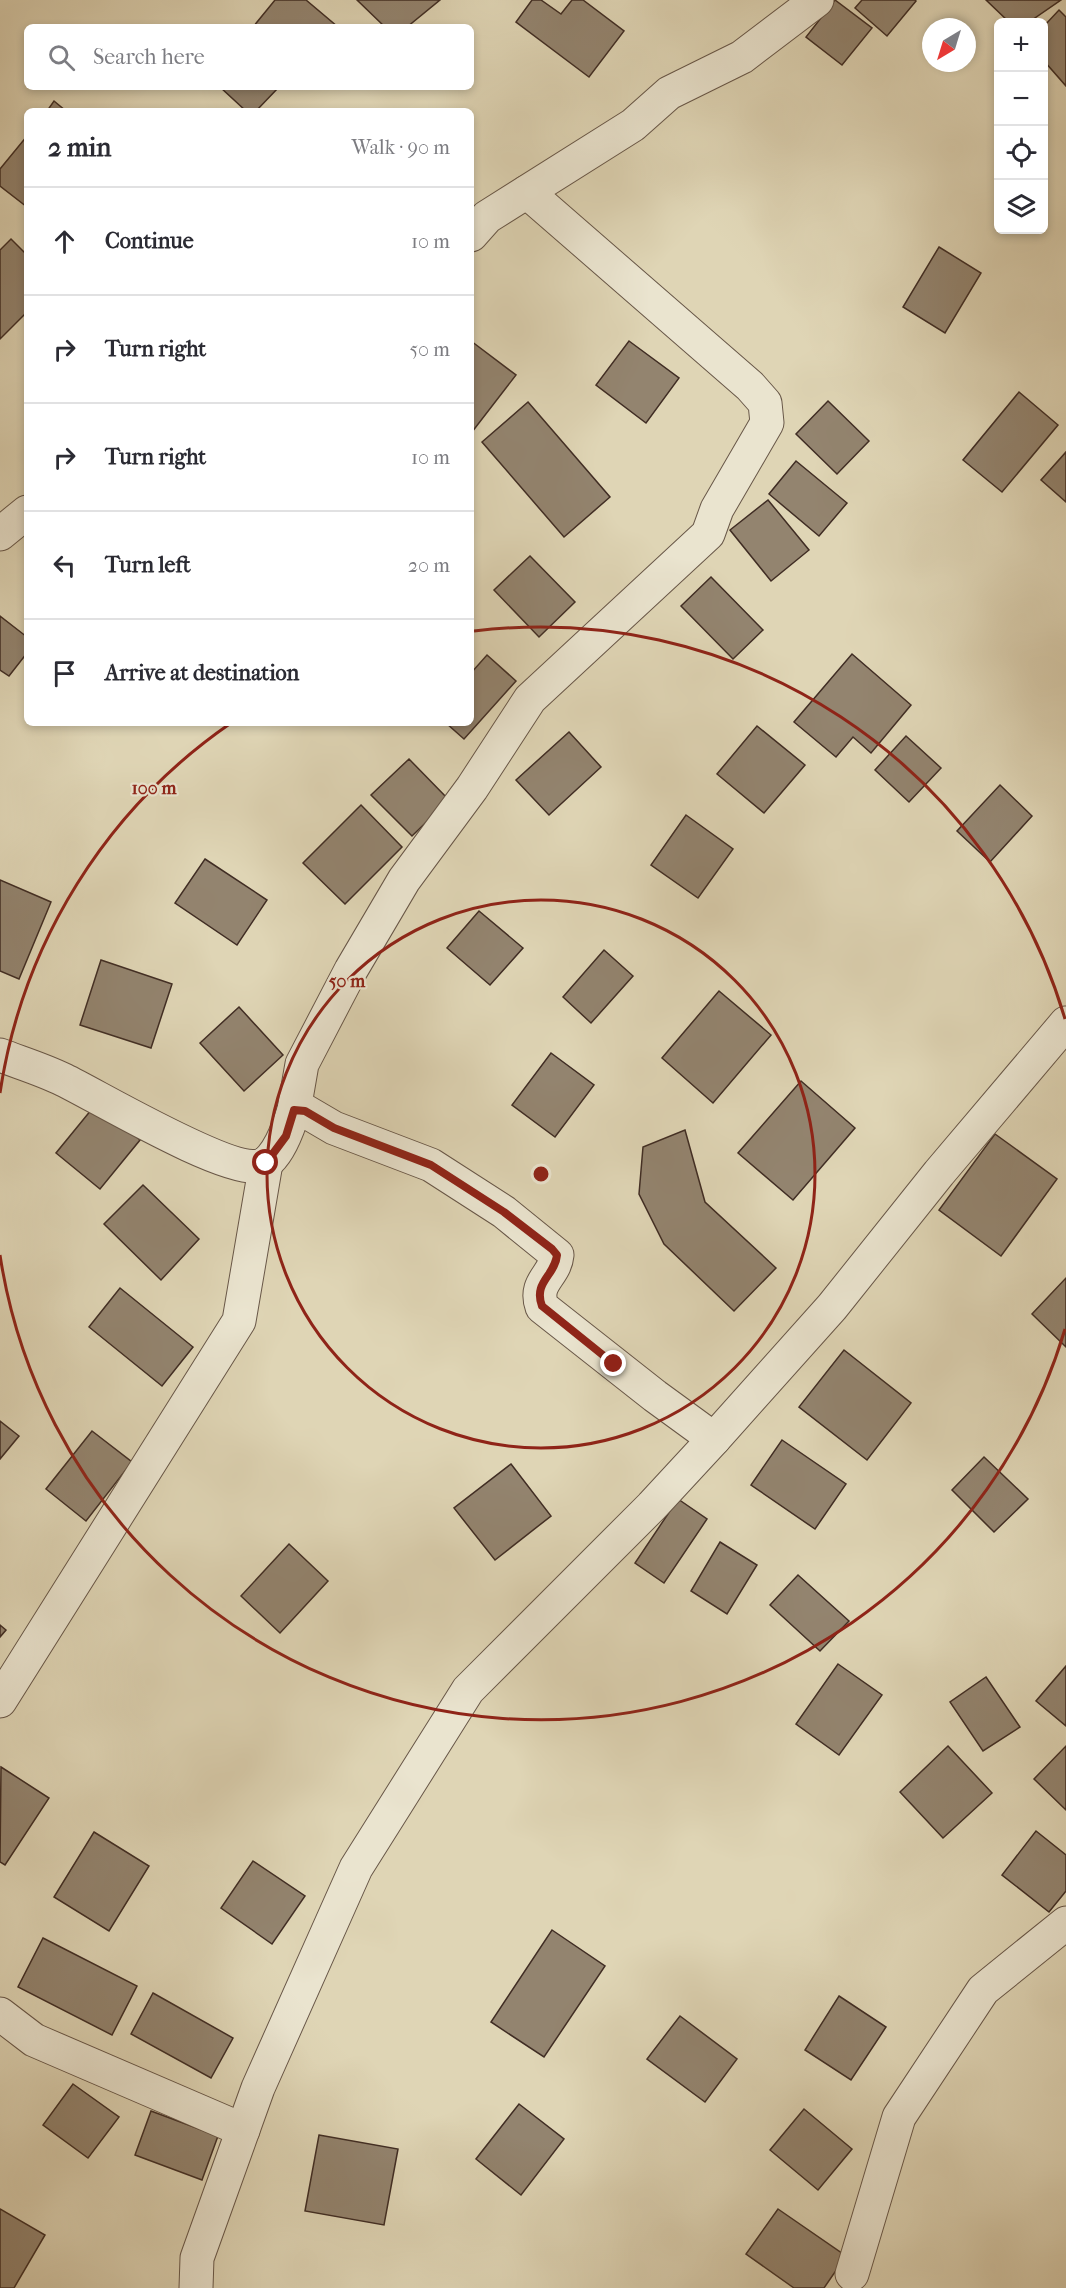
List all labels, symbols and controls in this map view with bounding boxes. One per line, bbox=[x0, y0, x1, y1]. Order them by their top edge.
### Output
north arrow bbox=[922, 18, 976, 72]
map controls bbox=[994, 18, 1048, 234]
button: + bbox=[994, 18, 1048, 72]
search box bbox=[24, 24, 474, 90]
icon: search bbox=[45, 41, 78, 74]
text: Search here bbox=[93, 44, 205, 70]
button: − bbox=[994, 72, 1048, 126]
button: locate bbox=[994, 126, 1048, 180]
text: 2 min bbox=[48, 132, 111, 163]
text: Walk · 90 m bbox=[352, 136, 450, 159]
button: layers bbox=[994, 180, 1048, 234]
icon: ahead bbox=[48, 225, 81, 258]
text: Continue bbox=[105, 228, 194, 254]
text: 10 m bbox=[411, 230, 450, 253]
icon: right bbox=[48, 333, 81, 366]
text: Turn right bbox=[105, 336, 206, 362]
text: 50 m bbox=[409, 338, 450, 361]
icon: right bbox=[48, 441, 81, 474]
text: Turn right bbox=[105, 444, 206, 470]
text: 10 m bbox=[411, 446, 450, 469]
icon: left bbox=[48, 549, 81, 582]
text: Turn left bbox=[105, 552, 191, 578]
text: 20 m bbox=[408, 554, 450, 577]
icon: arrive bbox=[48, 657, 81, 690]
text: Arrive at destination bbox=[105, 660, 299, 686]
text: 100 m bbox=[131, 778, 178, 799]
text: 50 m bbox=[329, 971, 366, 992]
route start bbox=[252, 1149, 278, 1175]
centre of rings bbox=[531, 1164, 551, 1184]
route end bbox=[600, 1350, 626, 1376]

